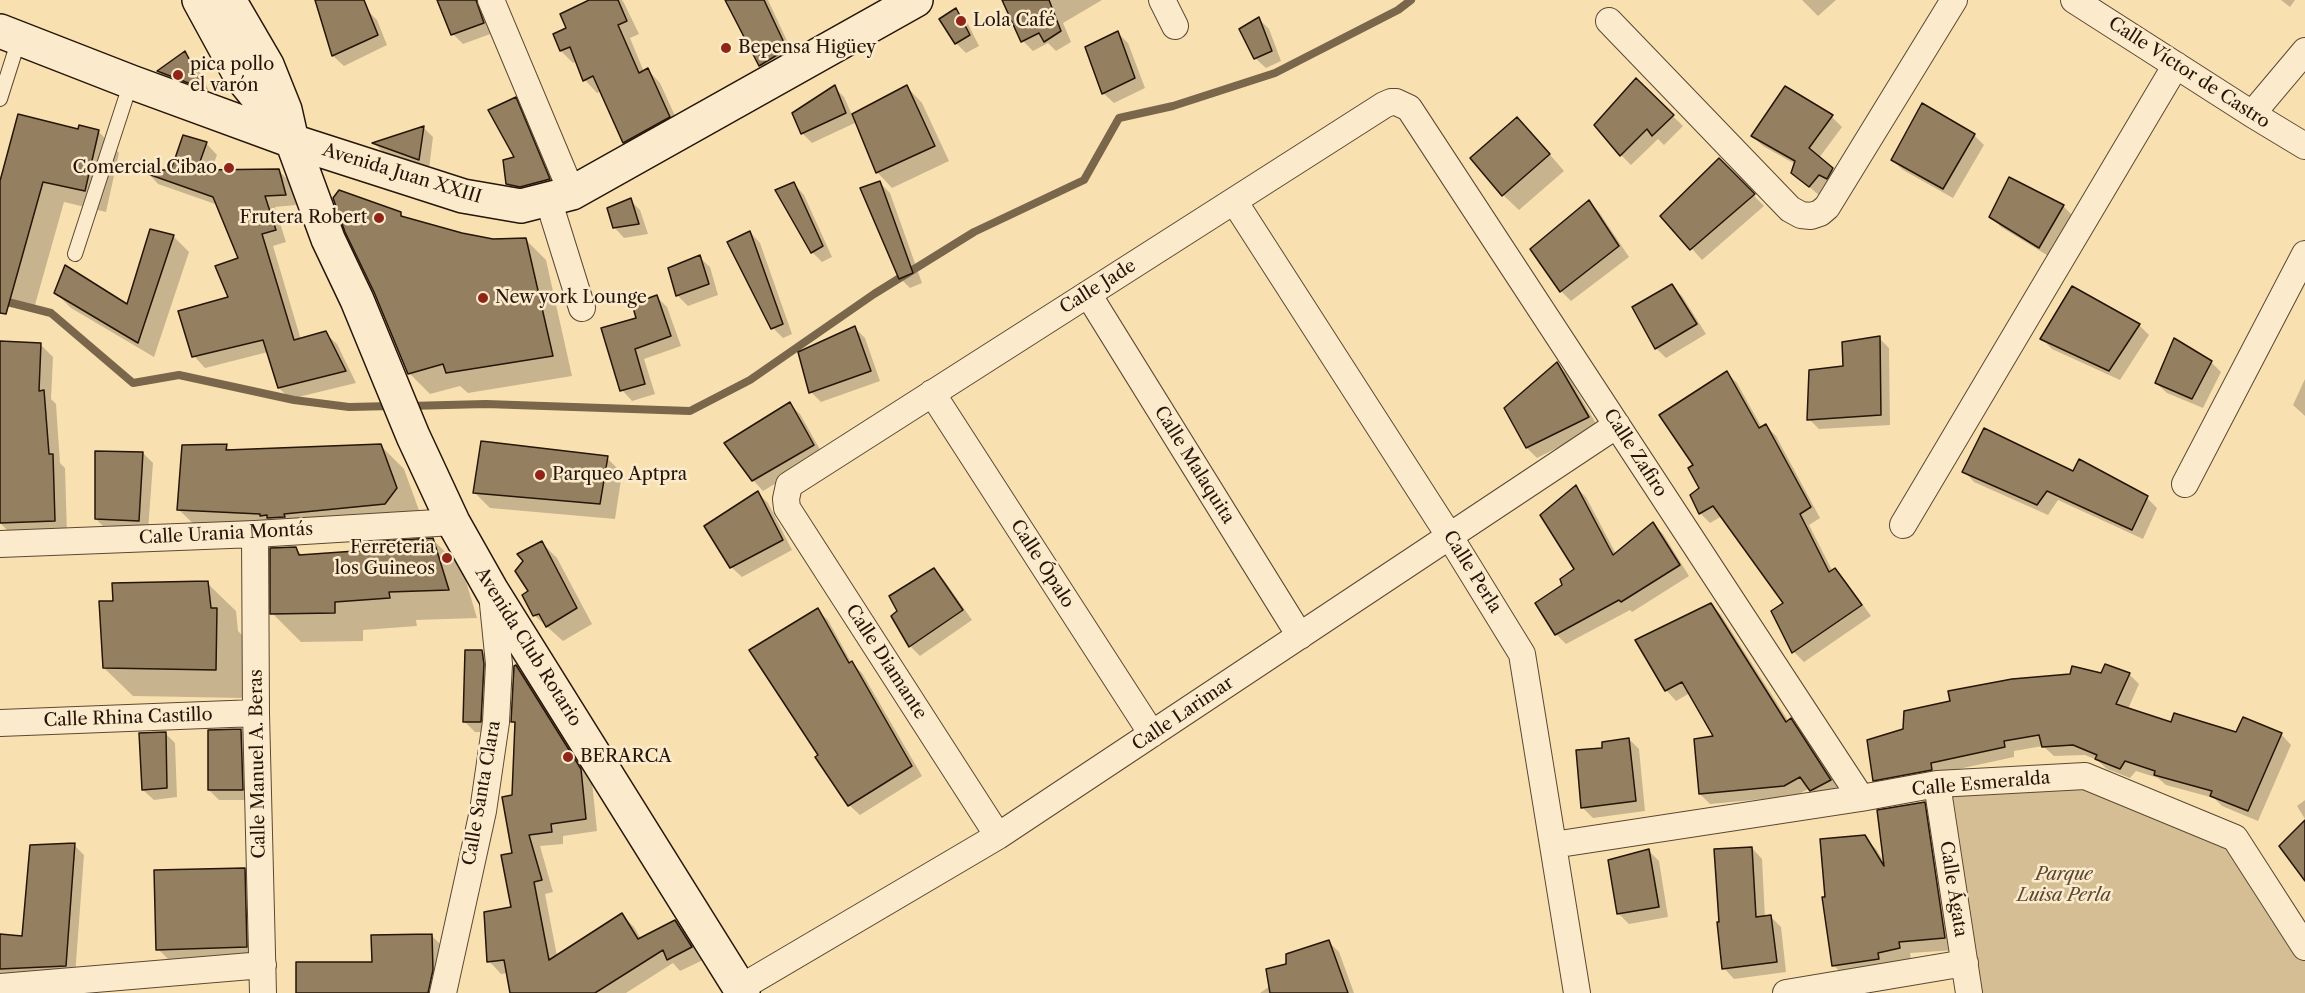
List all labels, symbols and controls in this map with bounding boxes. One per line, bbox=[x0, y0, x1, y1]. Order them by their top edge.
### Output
place label: Lola Café bbox=[973, 10, 1055, 32]
street label: Calle Víctor de Castro bbox=[2104, 13, 2274, 133]
marker: Lola Café bbox=[954, 14, 968, 28]
place label: Bepensa Higüey bbox=[738, 37, 876, 59]
marker: Bepensa Higüey bbox=[719, 41, 733, 55]
place label: pica pollo el varón bbox=[190, 54, 274, 97]
marker: pica pollo el varón bbox=[171, 68, 185, 82]
street label: Avenida Juan XXIII bbox=[320, 140, 484, 208]
place label: Comercial Cibao bbox=[73, 157, 217, 179]
marker: Comercial Cibao bbox=[222, 161, 236, 175]
place label: Frutera Robert bbox=[240, 207, 367, 229]
marker: Frutera Robert bbox=[372, 211, 386, 225]
street label: Calle Jade bbox=[1056, 255, 1140, 319]
place label: New york Lounge bbox=[495, 287, 647, 309]
marker: New york Lounge bbox=[476, 291, 490, 305]
street label: Calle Malaquita bbox=[1149, 402, 1239, 528]
street label: Calle Zafiro bbox=[1599, 405, 1671, 501]
place label: Parqueo Aptpra bbox=[552, 464, 687, 486]
marker: Parqueo Aptpra bbox=[533, 468, 547, 482]
street label: Calle Ópalo bbox=[1005, 516, 1079, 612]
street label: Calle Urania Montás bbox=[138, 519, 314, 549]
street label: Calle Perla bbox=[1438, 527, 1506, 617]
place label: Ferreteria los Guineos bbox=[335, 537, 435, 580]
marker: Ferreteria los Guineos bbox=[440, 551, 454, 565]
street label: Avenida Club Rotario bbox=[470, 563, 586, 731]
street label: Calle Diamante bbox=[841, 601, 931, 723]
street label: Calle Manuel A. Beras bbox=[246, 669, 270, 859]
street label: Calle Larimar bbox=[1128, 672, 1238, 756]
street label: Calle Rhina Castillo bbox=[43, 704, 213, 732]
street label: Calle Santa Clara bbox=[459, 719, 505, 867]
place label: BERARCA bbox=[580, 746, 672, 768]
marker: BERARCA bbox=[561, 750, 575, 764]
street label: Calle Esmeralda bbox=[1911, 767, 2051, 801]
street label: Calle Ágata bbox=[1935, 839, 1971, 939]
park label: Parque Luisa Perla bbox=[2017, 864, 2111, 906]

